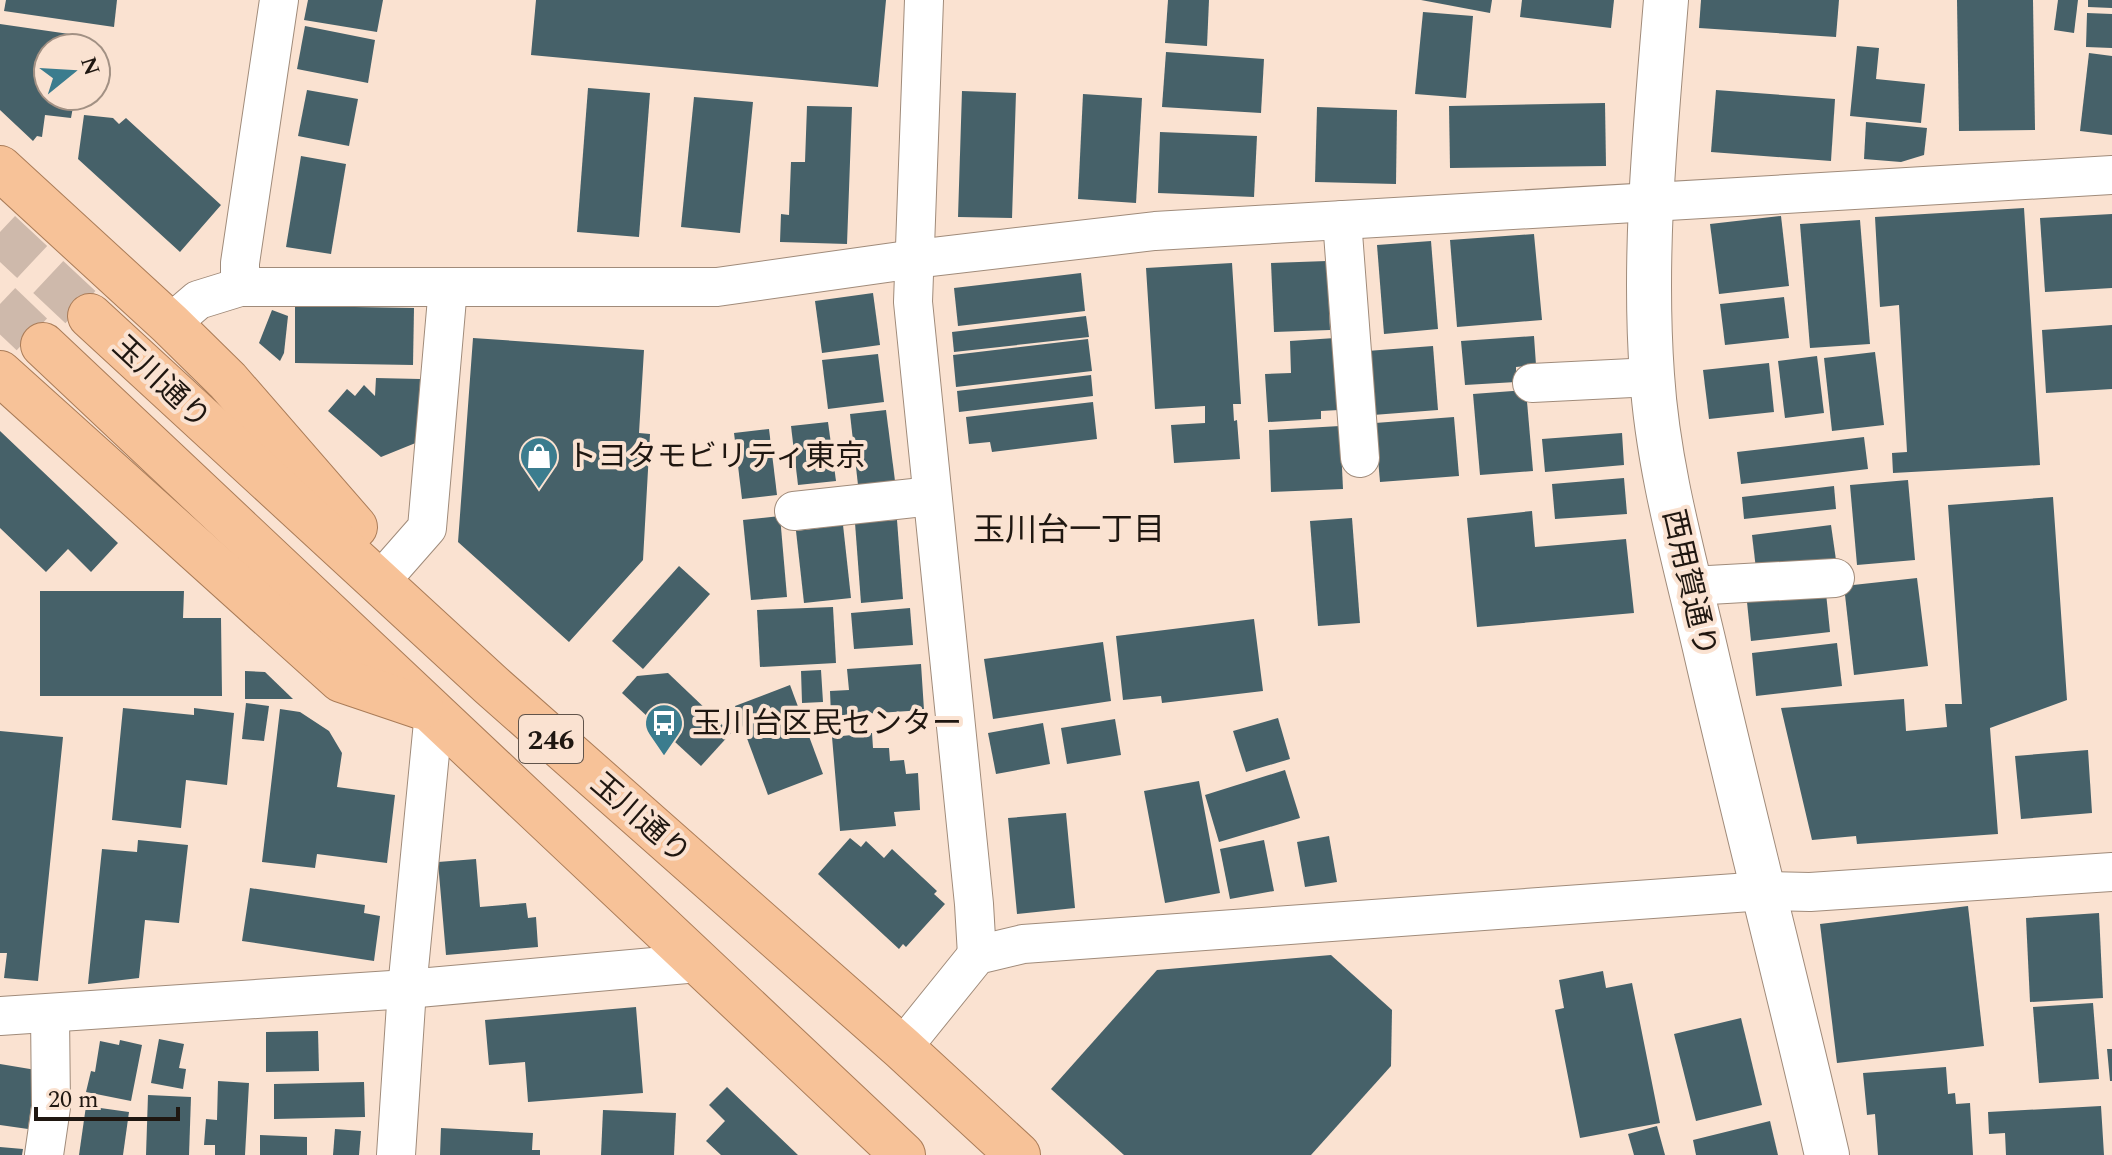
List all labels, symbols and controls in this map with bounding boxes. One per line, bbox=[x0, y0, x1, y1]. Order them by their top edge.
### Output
north arrow bbox=[32, 32, 112, 112]
text: N bbox=[71, 53, 108, 80]
street label: 玉川通り bbox=[102, 325, 221, 440]
place label: トヨタモビリティ東京 bbox=[567, 434, 865, 480]
shop icon: トヨタモビリティ東京 bbox=[518, 435, 560, 490]
street label: 西用賀通り bbox=[1650, 505, 1728, 661]
district label: 玉川台一丁目 bbox=[973, 506, 1165, 555]
place label: 玉川台区民センター bbox=[692, 701, 962, 747]
bus stop icon: 玉川台区民センター bbox=[643, 702, 685, 757]
road number: 246 bbox=[519, 715, 583, 763]
street label: 玉川通り bbox=[580, 762, 701, 875]
scale bar bbox=[36, 1071, 178, 1121]
text: 20 m bbox=[48, 1082, 99, 1118]

